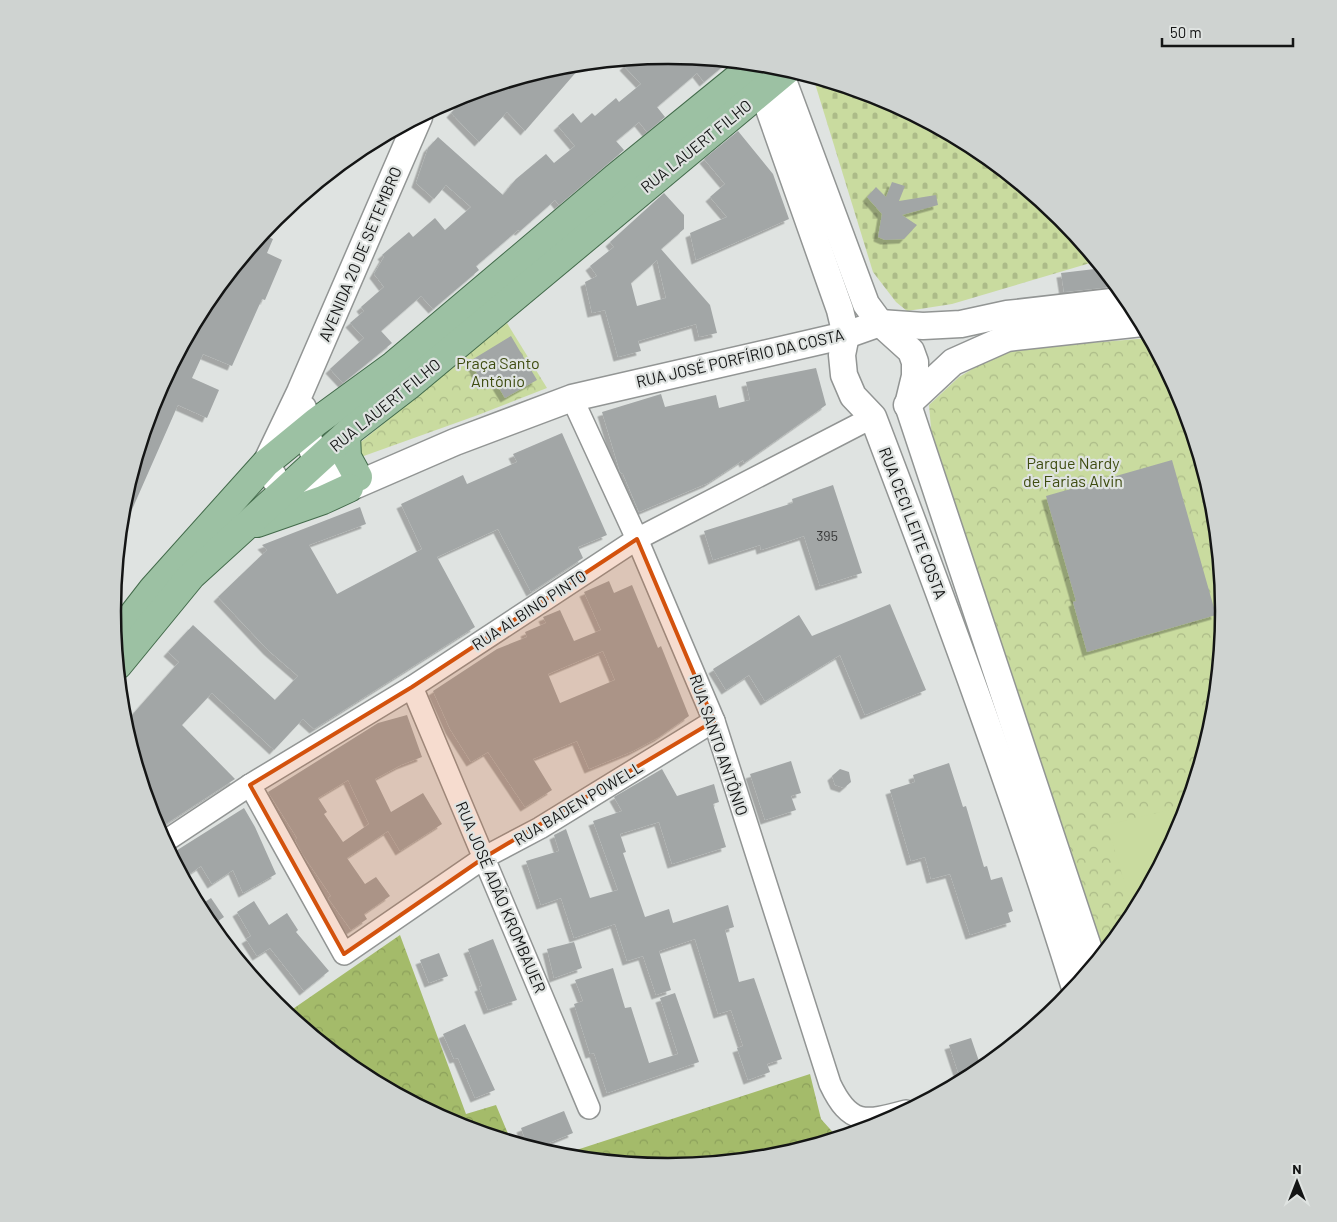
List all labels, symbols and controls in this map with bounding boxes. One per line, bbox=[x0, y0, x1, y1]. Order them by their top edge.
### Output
scale bar bbox=[1162, 15, 1293, 47]
text: 50 m bbox=[1170, 23, 1202, 41]
street label: RUA LAUERT FILHO bbox=[636, 95, 755, 196]
street label: AVENIDA 20 DE SETEMBRO bbox=[314, 164, 405, 344]
street label: RUA JOSÉ PORFÍRIO DA COSTA bbox=[634, 324, 846, 391]
park label: Praça Santo Antônio bbox=[456, 353, 540, 390]
street label: RUA LAUERT FILHO bbox=[325, 354, 444, 455]
street label: RUA CECI LEITE COSTA bbox=[876, 444, 951, 602]
park label: Parque Nardy de Farias Alvin bbox=[1023, 453, 1123, 490]
house number: 395 bbox=[816, 527, 838, 544]
street label: RUA ALBINO PINTO bbox=[468, 566, 590, 654]
street label: RUA SANTO ANTÔNIO bbox=[686, 672, 753, 818]
street label: RUA BADEN POWELL bbox=[510, 757, 646, 849]
street label: RUA JOSÉ ADÃO KROMBAUER bbox=[452, 798, 551, 996]
north arrow bbox=[1272, 1157, 1322, 1207]
text: N bbox=[1292, 1160, 1302, 1177]

